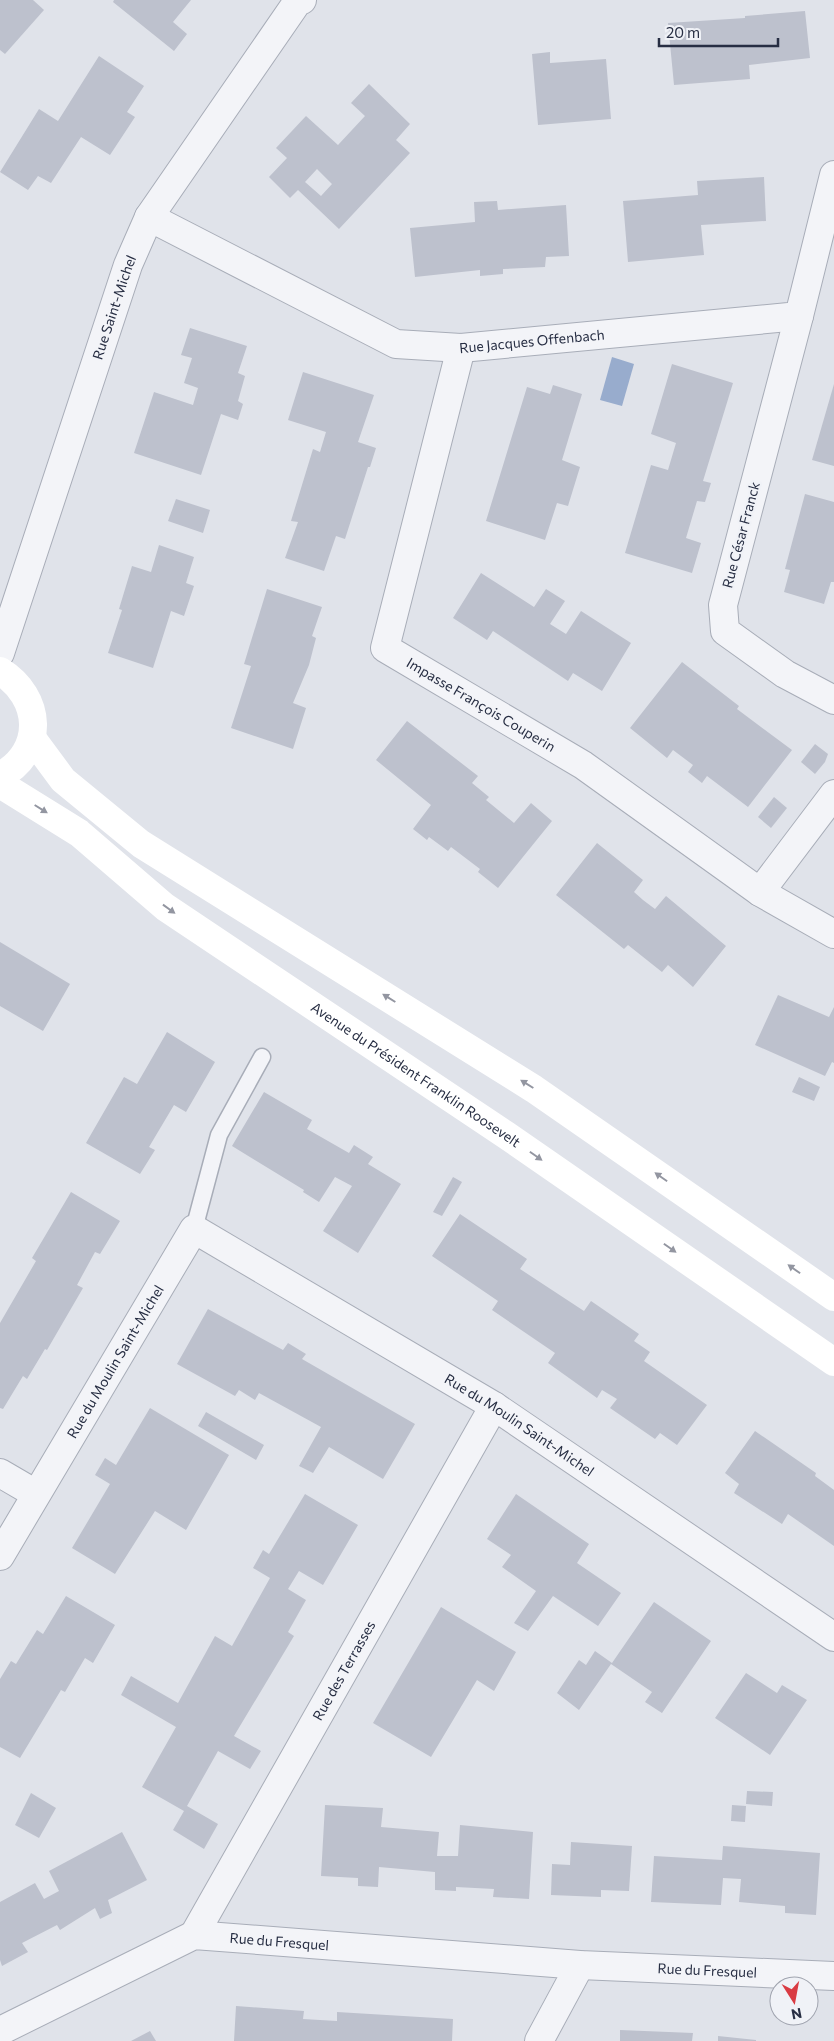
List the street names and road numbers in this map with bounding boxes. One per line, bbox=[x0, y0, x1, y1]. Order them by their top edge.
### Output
street label: Rue Saint-Michel bbox=[88, 252, 139, 362]
street label: Rue Jacques Offenbach bbox=[458, 325, 605, 356]
street label: Rue César Franck bbox=[718, 480, 763, 590]
street label: Impasse François Couperin bbox=[404, 654, 559, 755]
street label: Avenue du Président Franklin Roosevelt bbox=[308, 998, 524, 1151]
street label: Rue du Moulin Saint-Michel bbox=[63, 1282, 167, 1441]
street label: Rue du Moulin Saint-Michel bbox=[442, 1370, 597, 1479]
street label: Rue des Terrasses bbox=[309, 1617, 379, 1723]
street label: Rue du Fresquel bbox=[229, 1929, 330, 1953]
street label: Rue du Fresquel bbox=[657, 1959, 757, 1981]

